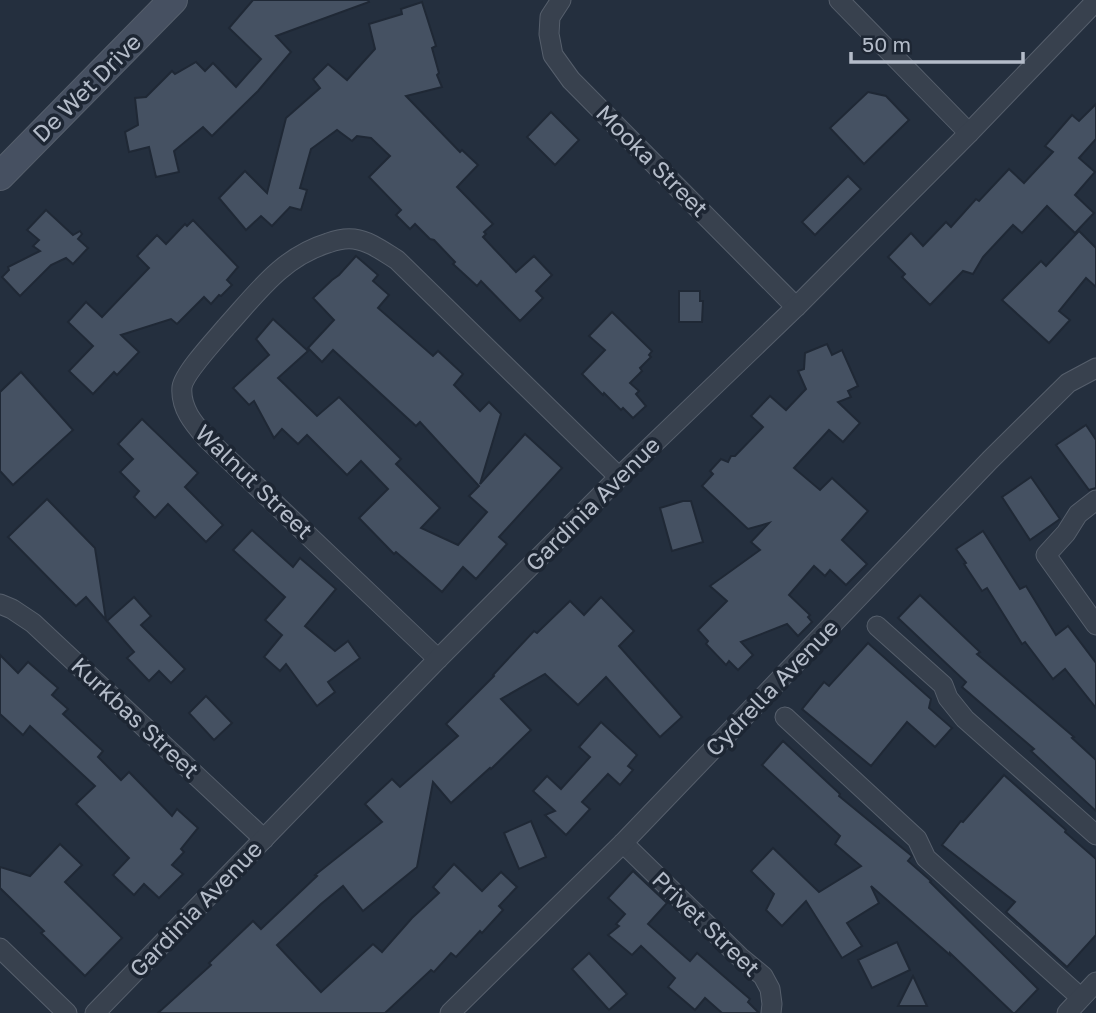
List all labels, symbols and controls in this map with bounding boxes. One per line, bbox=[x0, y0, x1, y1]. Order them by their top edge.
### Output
scale bar bbox=[851, 21, 1023, 65]
street label: De Wet Drive bbox=[26, 27, 146, 147]
text: 50 m bbox=[862, 31, 911, 57]
street label: Mooka Street bbox=[591, 98, 715, 222]
street label: Walnut Street bbox=[190, 418, 319, 544]
street label: Gardinia Avenue bbox=[519, 430, 665, 576]
street label: Cydrella Avenue bbox=[699, 613, 844, 761]
street label: Kurkbas Street bbox=[66, 651, 205, 784]
street label: Gardinia Avenue bbox=[123, 834, 267, 982]
street label: Privet Street bbox=[647, 865, 766, 982]

